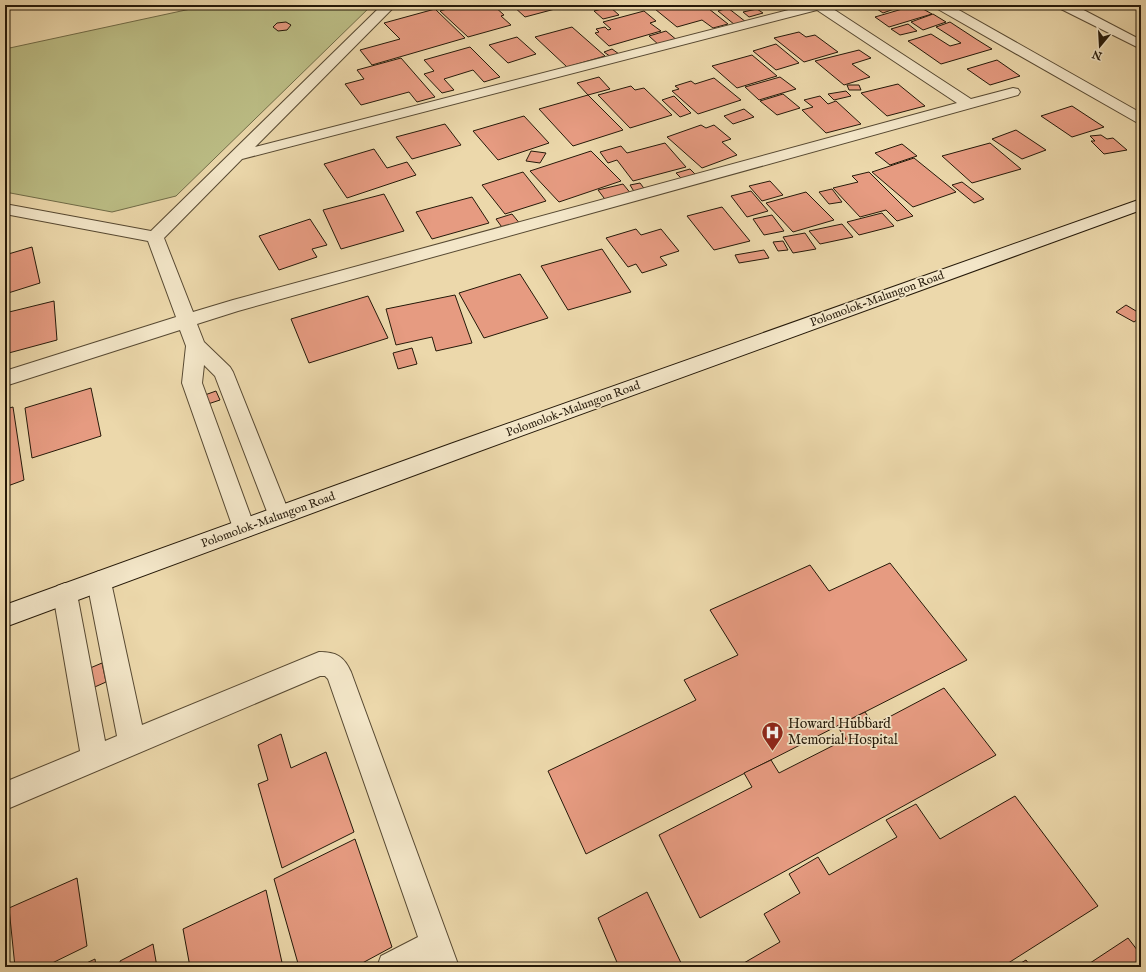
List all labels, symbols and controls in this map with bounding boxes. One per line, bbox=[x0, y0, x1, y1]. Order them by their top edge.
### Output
north arrow bbox=[1080, 26, 1120, 66]
text: N bbox=[1090, 46, 1105, 63]
street label: Polomolok-Malungon Road bbox=[808, 268, 947, 330]
street label: Polomolok-Malungon Road bbox=[504, 378, 643, 440]
street label: Polomolok-Malungon Road bbox=[199, 489, 338, 551]
place label: Howard Hubbard Memorial Hospital bbox=[788, 715, 898, 749]
hospital icon: Howard Hubbard Memorial Hospital bbox=[759, 719, 785, 752]

